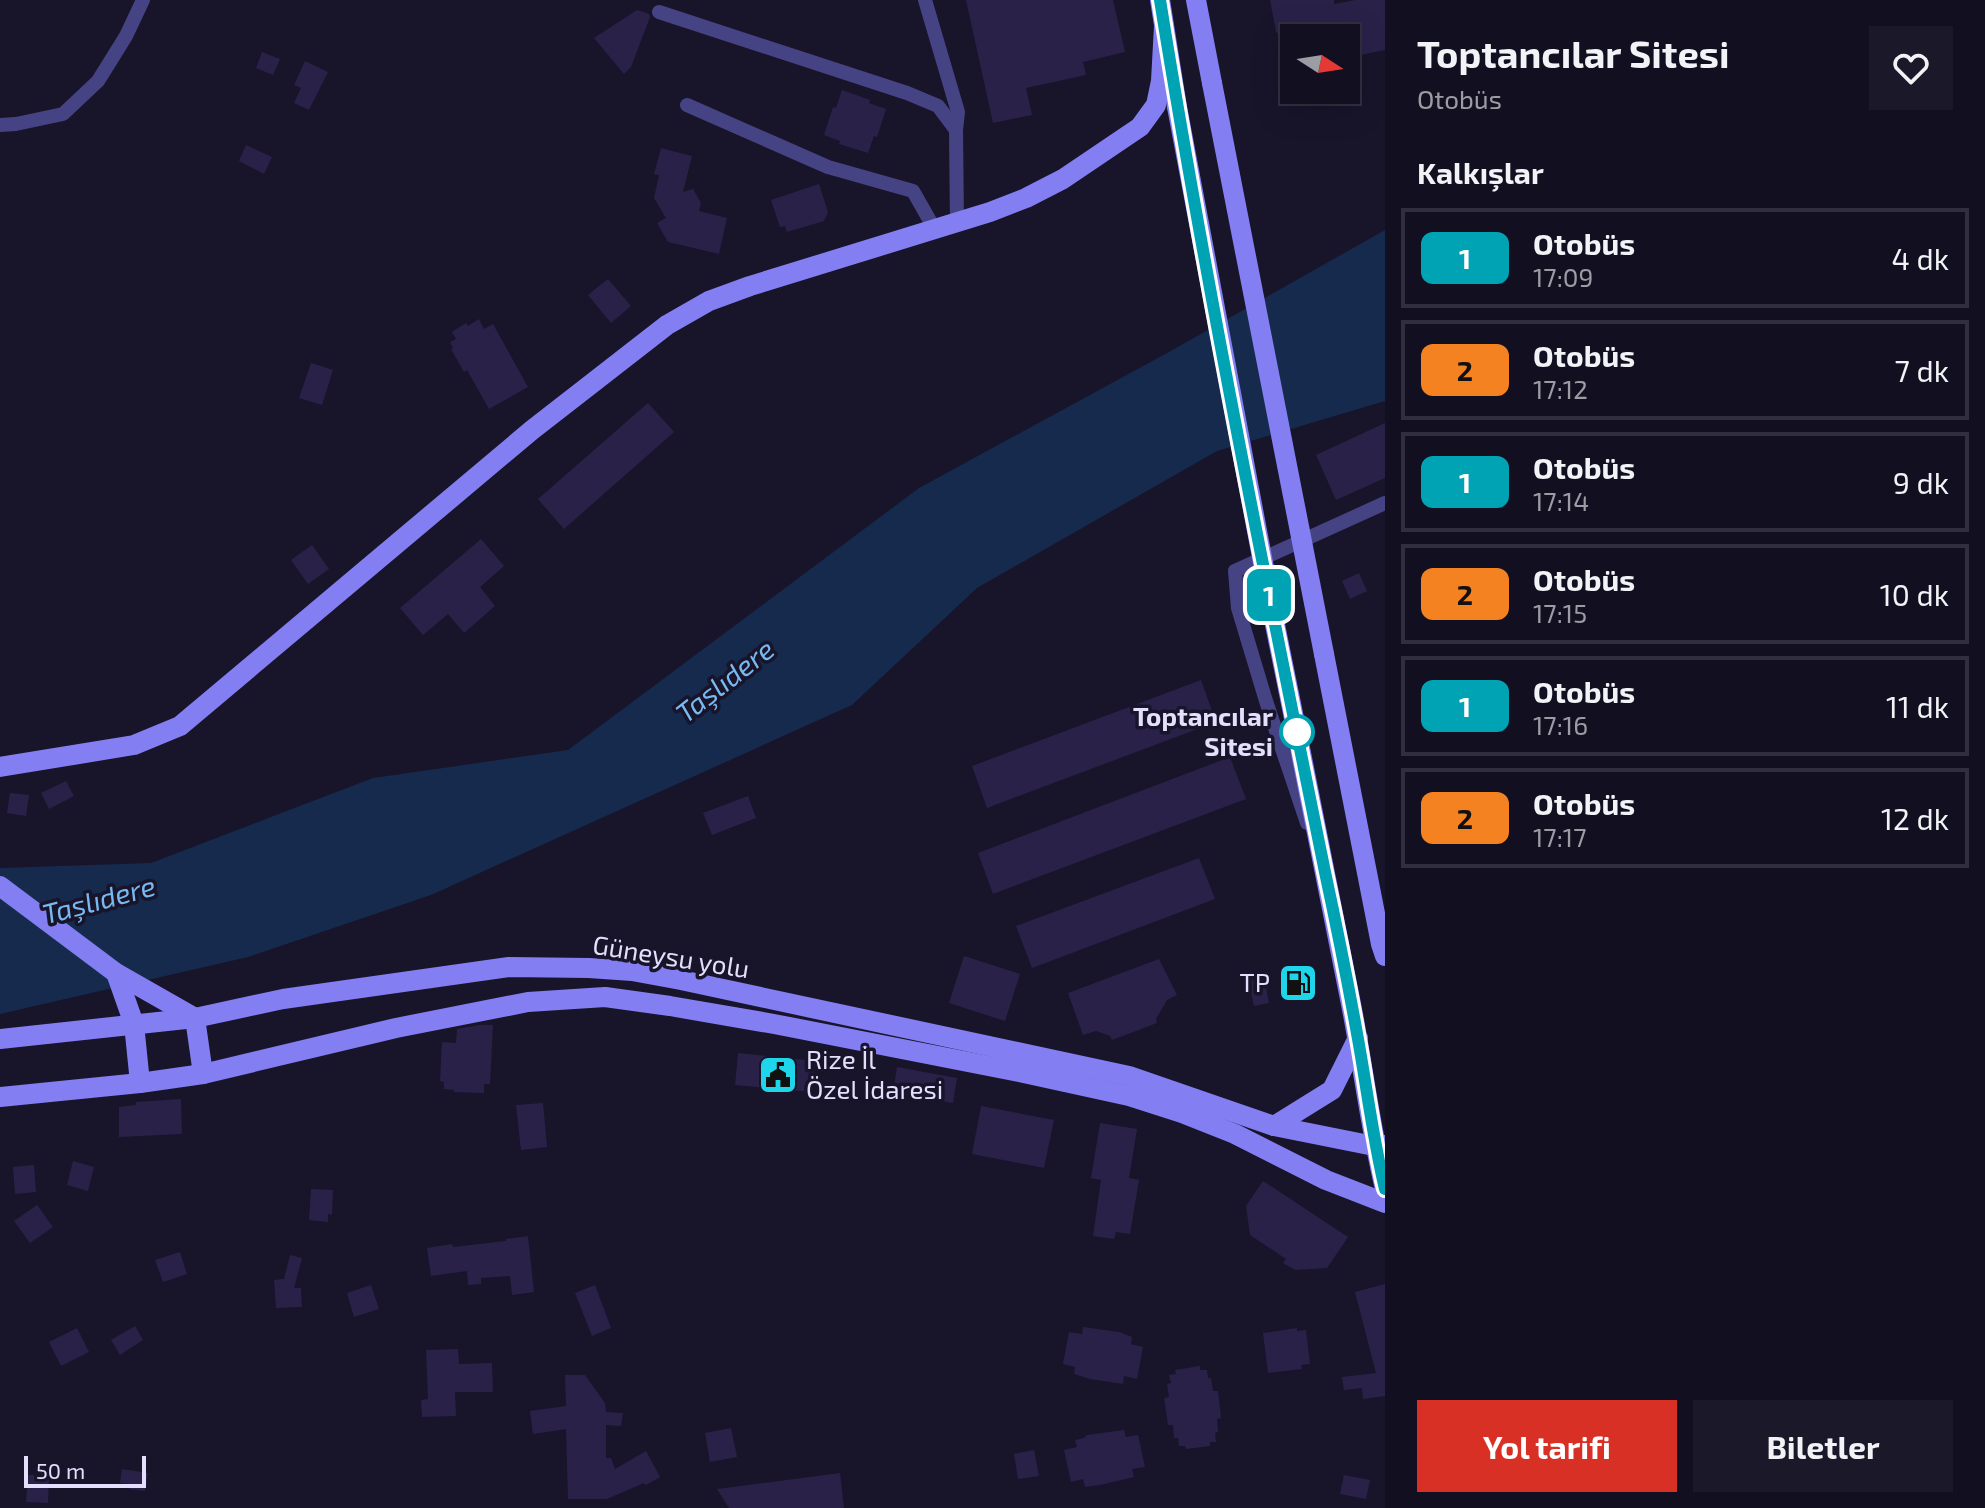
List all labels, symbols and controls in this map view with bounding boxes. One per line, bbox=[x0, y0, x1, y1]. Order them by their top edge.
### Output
north arrow bbox=[1280, 24, 1360, 104]
map controls bbox=[1280, 24, 1360, 104]
button: heart bbox=[1869, 26, 1953, 110]
text: Toptancılar Sitesi bbox=[1417, 30, 1730, 76]
text: Otobüs bbox=[1417, 83, 1502, 114]
text: Kalkışlar bbox=[1417, 154, 1544, 190]
text: Otobüs bbox=[1533, 225, 1635, 261]
text: 4 dk bbox=[1891, 240, 1949, 276]
text: 1 bbox=[1459, 241, 1471, 275]
text: 17:09 bbox=[1533, 261, 1593, 292]
text: Otobüs bbox=[1533, 337, 1635, 373]
text: 7 dk bbox=[1894, 352, 1949, 388]
text: 2 bbox=[1457, 353, 1473, 387]
text: 17:12 bbox=[1533, 373, 1588, 404]
text: Otobüs bbox=[1533, 449, 1635, 485]
text: 9 dk bbox=[1893, 464, 1949, 500]
text: 1 bbox=[1459, 465, 1471, 499]
text: 17:14 bbox=[1533, 485, 1589, 516]
text: Otobüs bbox=[1533, 561, 1635, 597]
line badge: 1 bbox=[1243, 569, 1295, 621]
text: 10 dk bbox=[1880, 576, 1949, 612]
text: 2 bbox=[1457, 577, 1473, 611]
text: 1 bbox=[1263, 578, 1275, 612]
text: 17:15 bbox=[1533, 597, 1587, 628]
water label: Taşlıdere bbox=[668, 631, 781, 730]
text: Otobüs bbox=[1533, 673, 1635, 709]
text: 11 dk bbox=[1886, 688, 1949, 724]
text: 1 bbox=[1459, 689, 1471, 723]
place label: Toptancılar Sitesi bbox=[1133, 700, 1273, 761]
text: 17:16 bbox=[1533, 709, 1588, 740]
marker: Toptancılar Sitesi bbox=[1280, 715, 1314, 749]
text: Otobüs bbox=[1533, 785, 1635, 821]
text: 12 dk bbox=[1881, 800, 1949, 836]
text: 2 bbox=[1457, 801, 1473, 835]
text: 17:17 bbox=[1533, 821, 1586, 852]
water label: Taşlıdere bbox=[39, 868, 159, 931]
street label: Güneysu yolu bbox=[591, 928, 752, 983]
fuel station icon: TP bbox=[1277, 962, 1319, 1004]
place label: TP bbox=[1240, 966, 1270, 997]
place label: Rize İl Özel İdaresi bbox=[806, 1043, 943, 1104]
public building icon: Rize İl Özel İdaresi bbox=[757, 1054, 799, 1096]
button: Yol tarifi bbox=[1417, 1400, 1677, 1492]
button: Biletler bbox=[1693, 1400, 1953, 1492]
scale bar bbox=[24, 1452, 146, 1488]
text: 50 m bbox=[36, 1457, 85, 1483]

